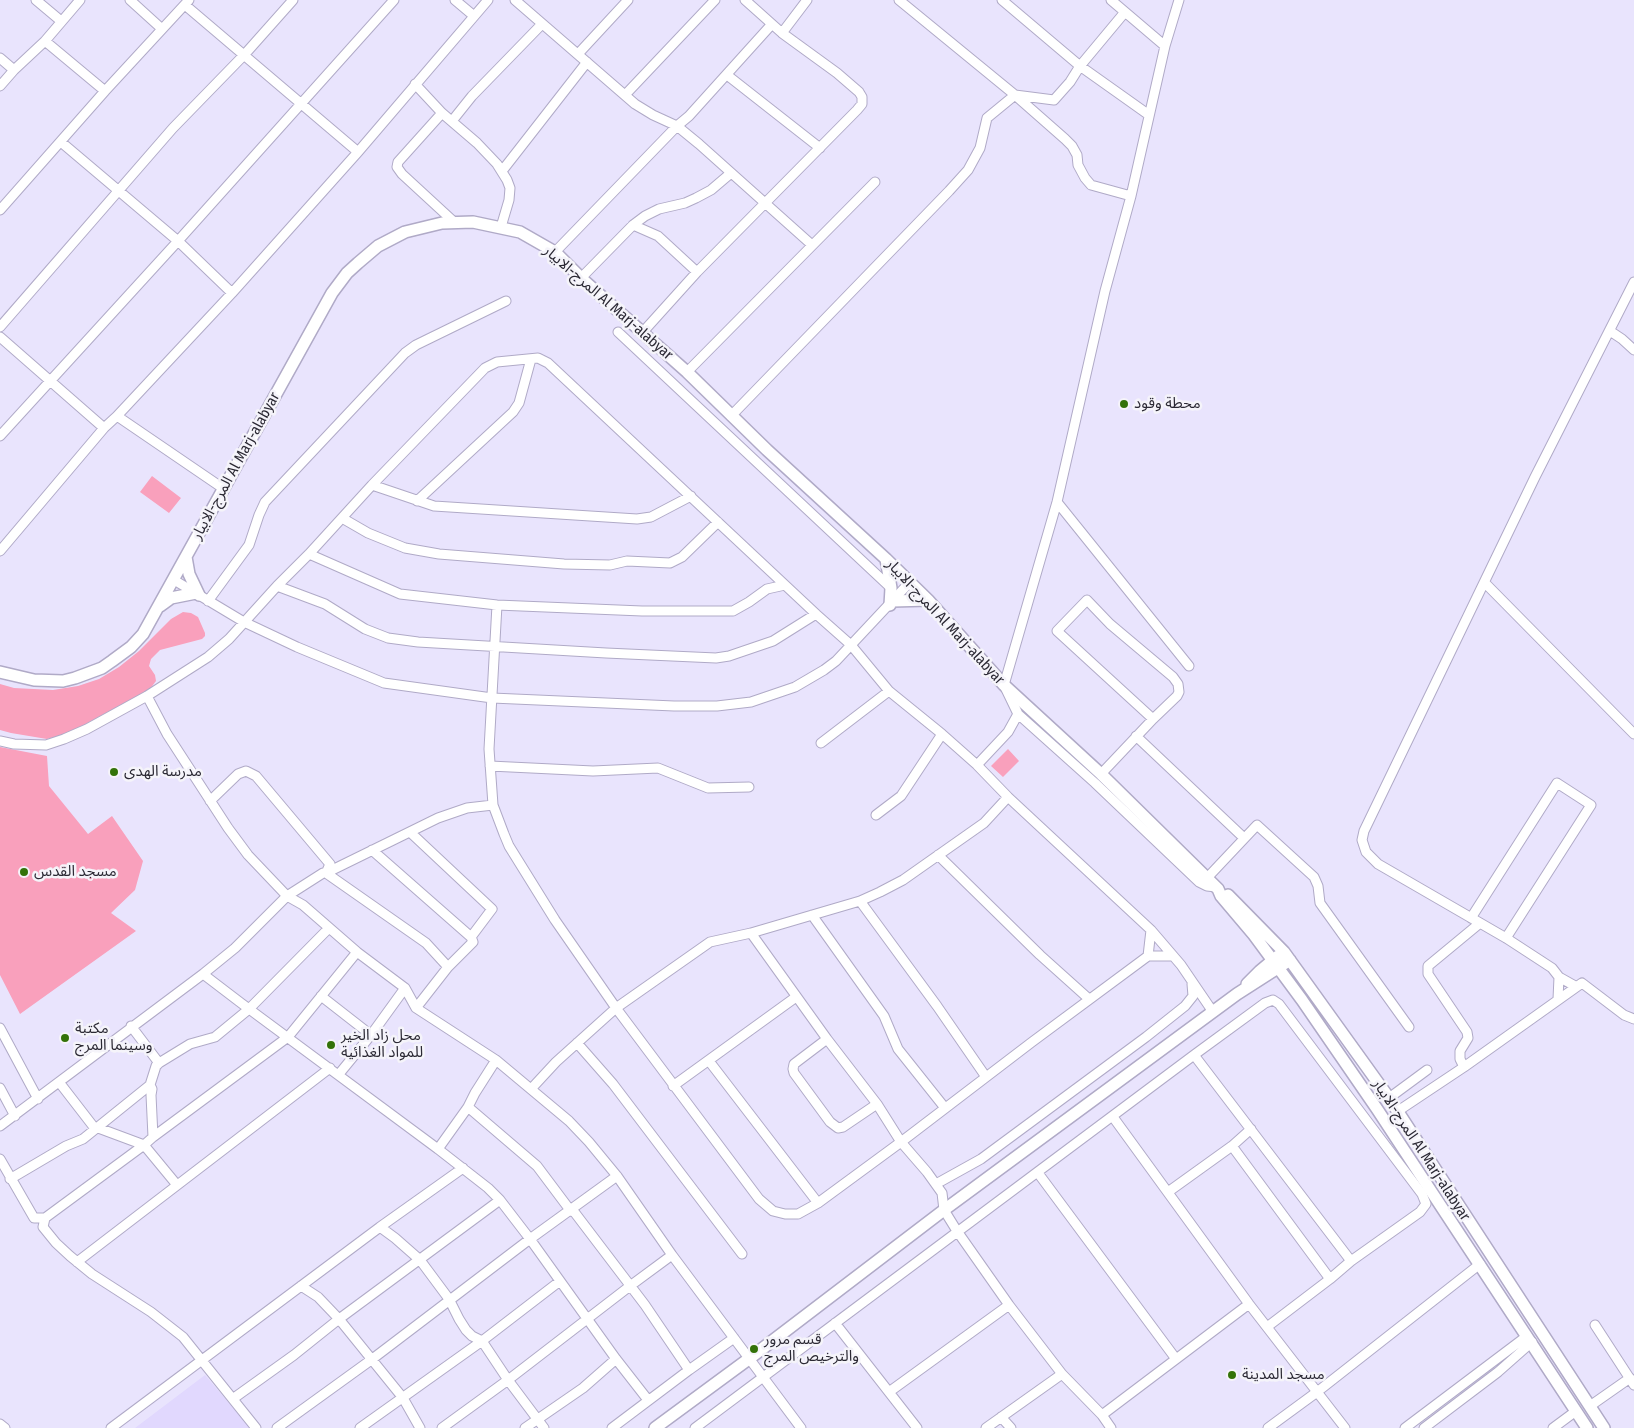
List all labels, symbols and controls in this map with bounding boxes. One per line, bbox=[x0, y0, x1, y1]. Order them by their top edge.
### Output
street label: المرج-الابيار Al Marj-alabyar bbox=[540, 242, 676, 364]
street label: المرج-الابيار Al Marj-alabyar bbox=[188, 389, 284, 543]
place label: محطة وقود bbox=[1134, 395, 1201, 413]
marker: محطة وقود bbox=[1118, 398, 1130, 410]
street label: المرج-الابيار Al Marj-alabyar bbox=[882, 555, 1008, 689]
place label: مدرسة الهدى bbox=[124, 763, 202, 781]
marker: مدرسة الهدى bbox=[108, 766, 120, 778]
place label: مسجد القدس bbox=[34, 863, 117, 881]
marker: مسجد القدس bbox=[18, 866, 30, 878]
place label: مكتبة وسينما المرج bbox=[75, 1020, 152, 1055]
place label: محل زاد الخير للمواد الغذائية bbox=[341, 1027, 423, 1062]
marker: مكتبة وسينما المرج bbox=[59, 1032, 71, 1044]
marker: محل زاد الخير للمواد الغذائية bbox=[325, 1039, 337, 1051]
street label: المرج-الابيار Al Marj-alabyar bbox=[1368, 1076, 1474, 1224]
place label: قسم مرور والترخيص المرج bbox=[764, 1331, 859, 1366]
marker: قسم مرور والترخيص المرج bbox=[748, 1343, 760, 1355]
place label: مسجد المدينة bbox=[1242, 1366, 1325, 1384]
marker: مسجد المدينة bbox=[1226, 1369, 1238, 1381]

